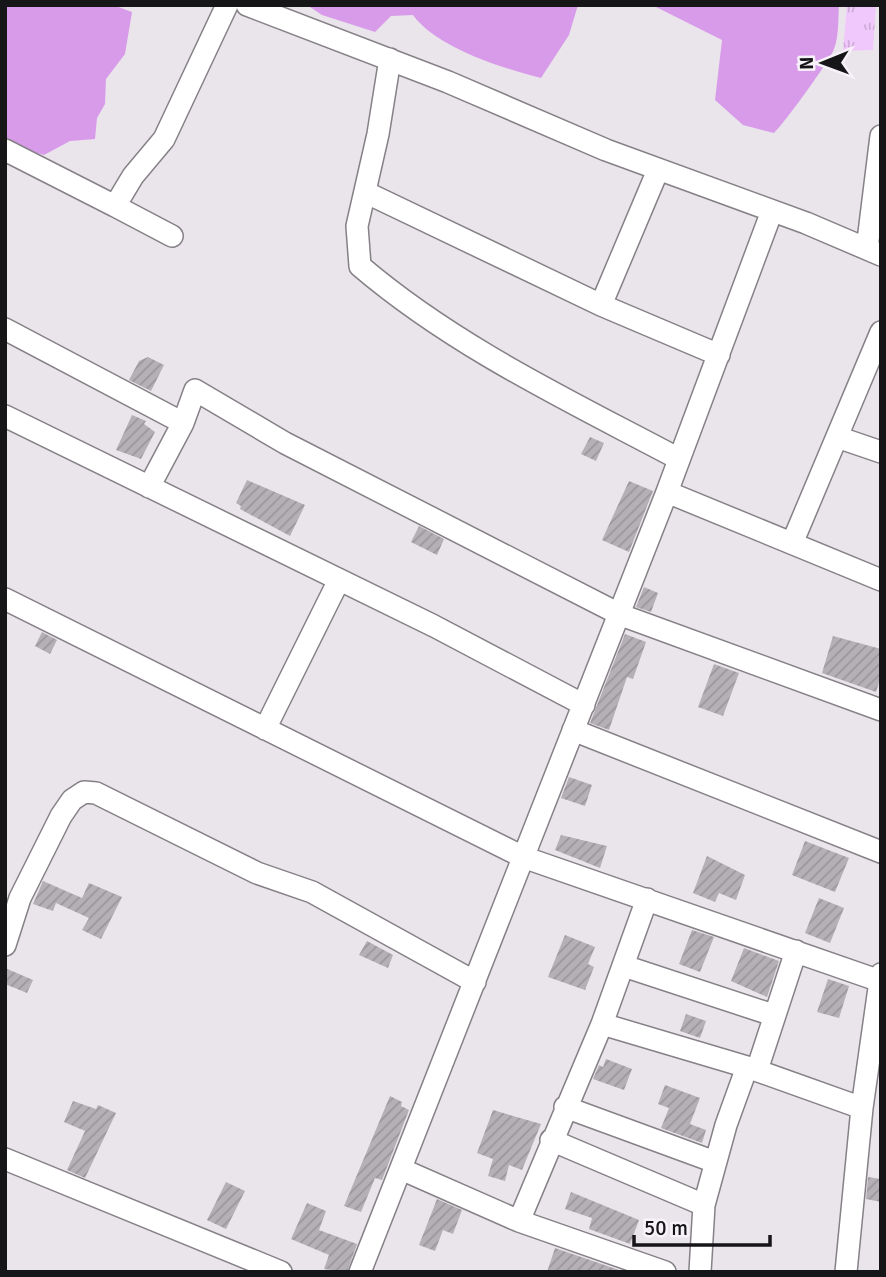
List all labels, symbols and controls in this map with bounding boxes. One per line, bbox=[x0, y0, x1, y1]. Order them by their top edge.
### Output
north arrow bbox=[788, 28, 858, 98]
text: N bbox=[795, 56, 819, 70]
scale bar bbox=[634, 1204, 770, 1248]
text: 50 m bbox=[644, 1215, 688, 1241]

